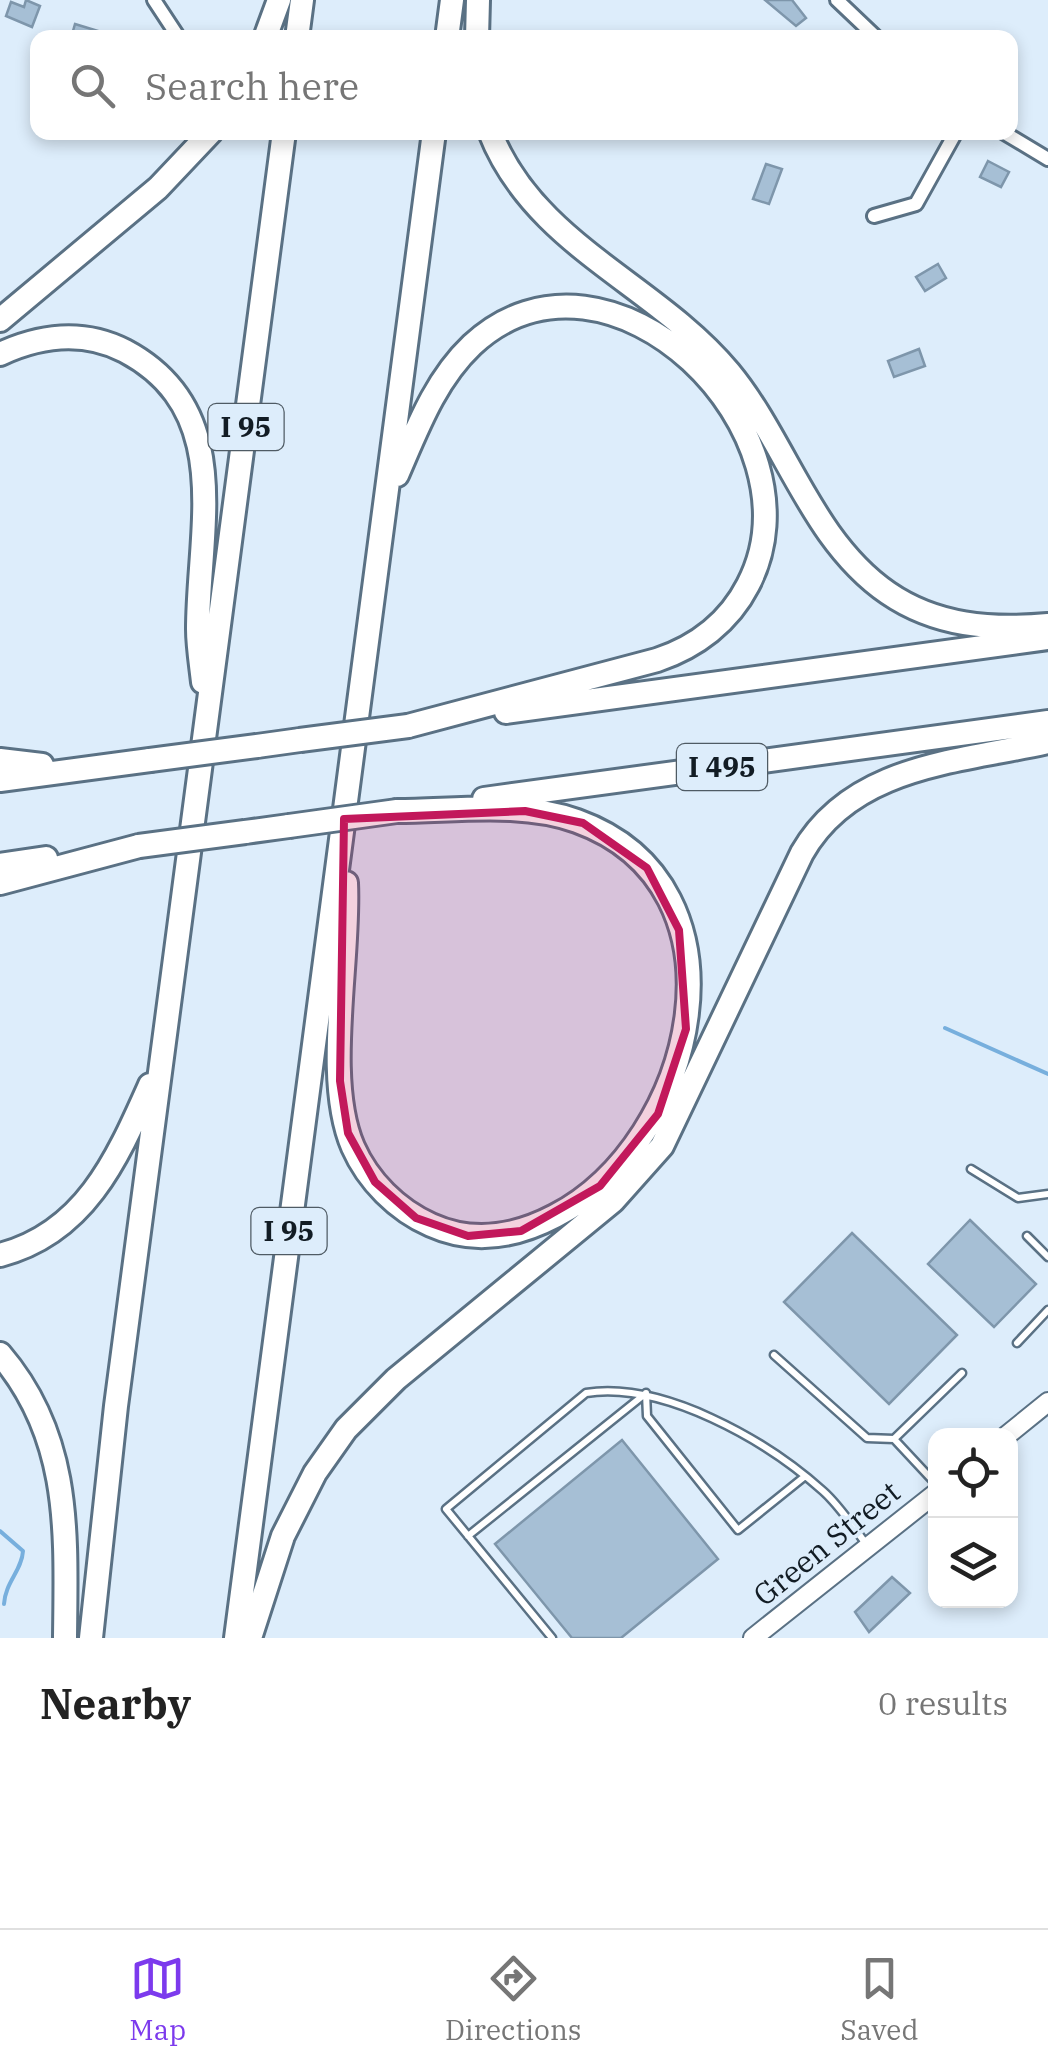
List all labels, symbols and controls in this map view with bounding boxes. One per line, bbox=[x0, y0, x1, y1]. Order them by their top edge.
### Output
search box bbox=[30, 30, 1018, 140]
icon: search bbox=[65, 58, 120, 113]
text: Search here bbox=[145, 61, 359, 110]
road number: I 95 bbox=[208, 404, 284, 450]
road number: I 495 bbox=[677, 744, 767, 790]
road number: I 95 bbox=[252, 1208, 326, 1254]
map controls bbox=[928, 1428, 1018, 1608]
button: locate bbox=[928, 1428, 1018, 1518]
street label: Green Street bbox=[745, 1472, 907, 1614]
button: layers bbox=[928, 1518, 1018, 1608]
text: Nearby bbox=[40, 1676, 191, 1731]
text: 0 results bbox=[878, 1682, 1008, 1724]
tab: Map bbox=[129, 1951, 186, 2048]
tab: Directions bbox=[445, 1951, 581, 2048]
tab: Saved bbox=[840, 1951, 919, 2048]

